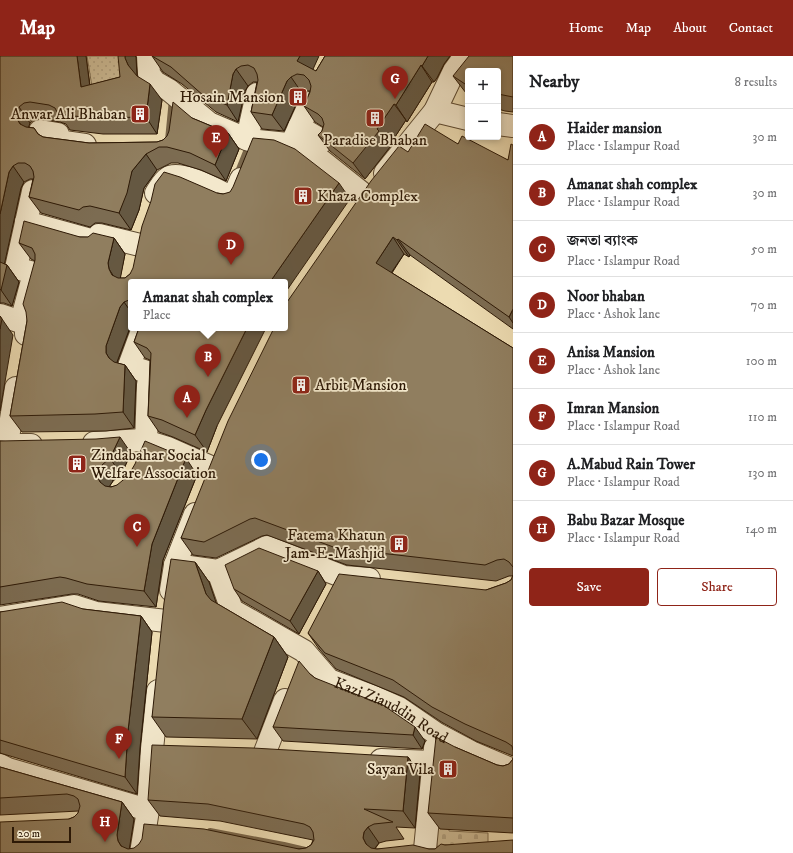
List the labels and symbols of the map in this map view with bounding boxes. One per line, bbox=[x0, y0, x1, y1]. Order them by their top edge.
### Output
pin: G bbox=[382, 66, 408, 99]
building icon: Hosain Mansion bbox=[287, 86, 309, 108]
place label: Hosain Mansion bbox=[180, 87, 285, 107]
building icon: Anwar Ali Bhaban bbox=[129, 103, 151, 125]
place label: Anwar Ali Bhaban bbox=[11, 104, 127, 124]
building icon: Paradise Bhaban bbox=[364, 107, 386, 129]
pin: E bbox=[203, 125, 229, 158]
place label: Paradise Bhaban bbox=[323, 130, 428, 150]
building icon: Khaza Complex bbox=[292, 185, 314, 207]
place label: Khaza Complex bbox=[317, 186, 418, 206]
pin: D bbox=[218, 232, 244, 265]
pin: B bbox=[195, 344, 221, 377]
building icon: Arbit Mansion bbox=[290, 374, 312, 396]
place label: Arbit Mansion bbox=[315, 375, 407, 395]
pin: A bbox=[174, 385, 200, 418]
place label: Zindabahar Social Welfare Association bbox=[90, 445, 217, 483]
your location bbox=[251, 450, 271, 470]
building icon: Zindabahar Social Welfare Association bbox=[66, 453, 88, 475]
pin: C bbox=[124, 514, 150, 547]
place label: Fatema Khatun Jam-E-Mashjid bbox=[283, 525, 386, 563]
building icon: Fatema Khatun Jam-E-Mashjid bbox=[388, 533, 410, 555]
street label: Kazi Ziauddin Road bbox=[331, 673, 452, 748]
pin: F bbox=[106, 726, 132, 759]
building icon: Sayan Vila bbox=[437, 758, 459, 780]
place label: Sayan Vila bbox=[367, 759, 434, 779]
pin: H bbox=[92, 809, 118, 842]
scale bar bbox=[12, 825, 71, 844]

